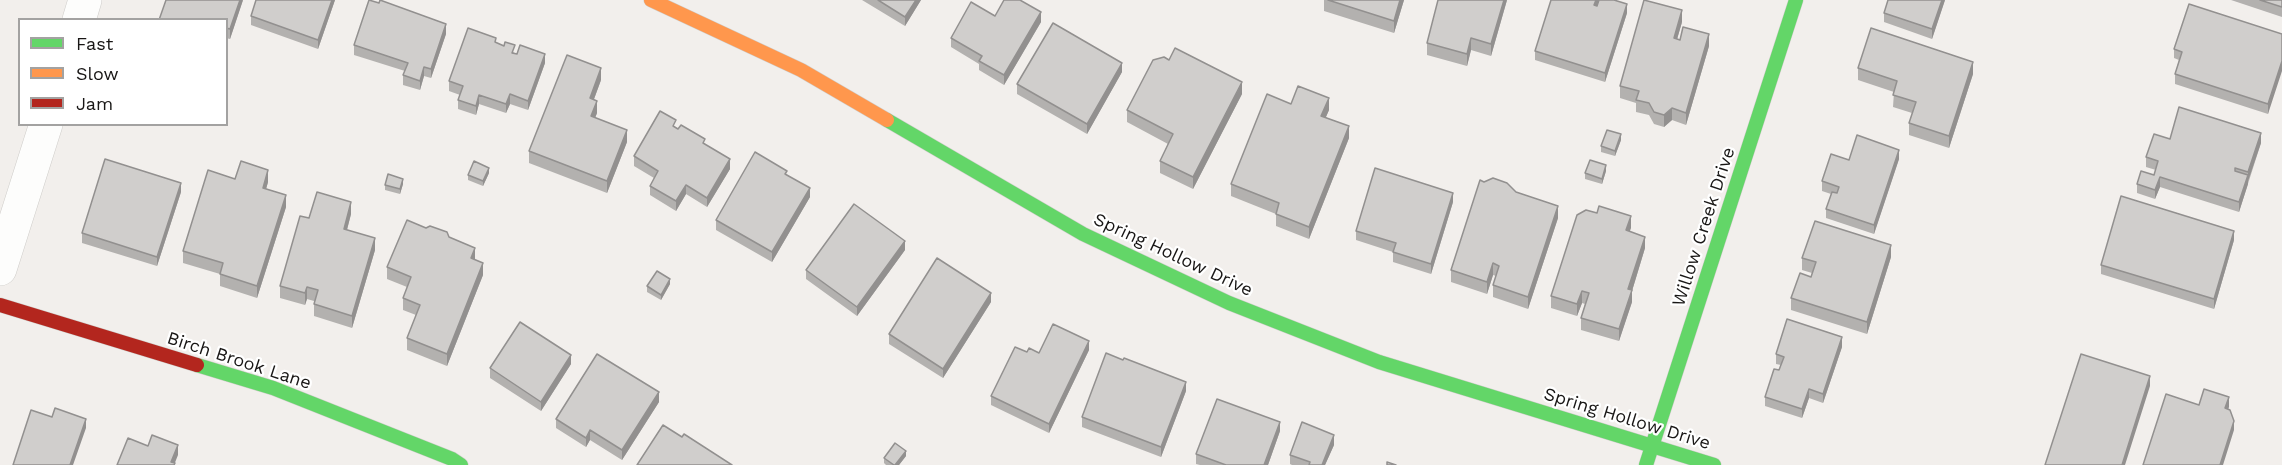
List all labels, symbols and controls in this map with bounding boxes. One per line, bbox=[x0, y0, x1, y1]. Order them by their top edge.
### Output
legend bbox=[18, 18, 228, 126]
text: Fast bbox=[76, 33, 113, 54]
text: Slow bbox=[76, 63, 119, 84]
text: Jam bbox=[76, 93, 113, 114]
street label: Willow Creek Drive bbox=[1668, 145, 1740, 309]
street label: Spring Hollow Drive bbox=[1090, 209, 1256, 301]
street label: Birch Brook Lane bbox=[164, 328, 314, 394]
street label: Spring Hollow Drive bbox=[1541, 383, 1713, 455]

